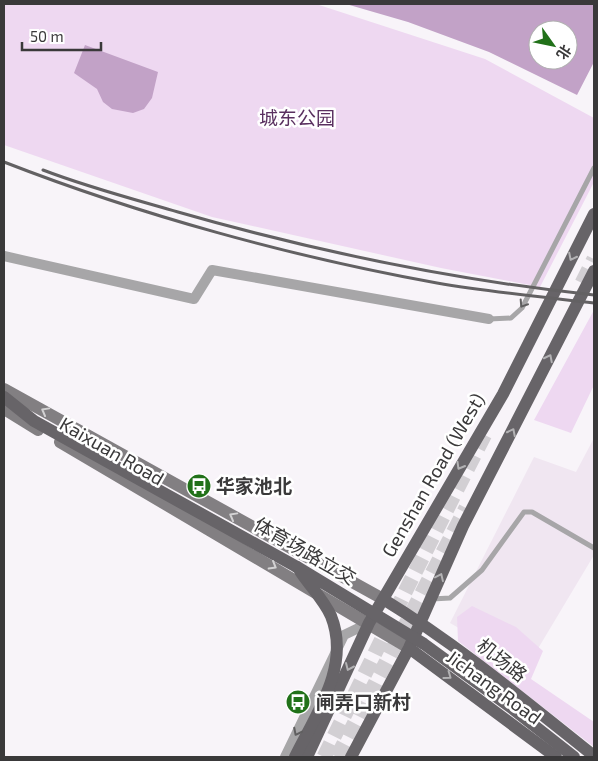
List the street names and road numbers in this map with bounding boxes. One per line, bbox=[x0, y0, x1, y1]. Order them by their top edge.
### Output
street label: Genshan Road (West) bbox=[376, 389, 489, 561]
street label: Kaixuan Road bbox=[56, 411, 169, 490]
street label: 体育场路立交 bbox=[250, 512, 360, 589]
street label: 机场路 bbox=[473, 633, 532, 686]
street label: Jichang Road bbox=[442, 644, 546, 729]

